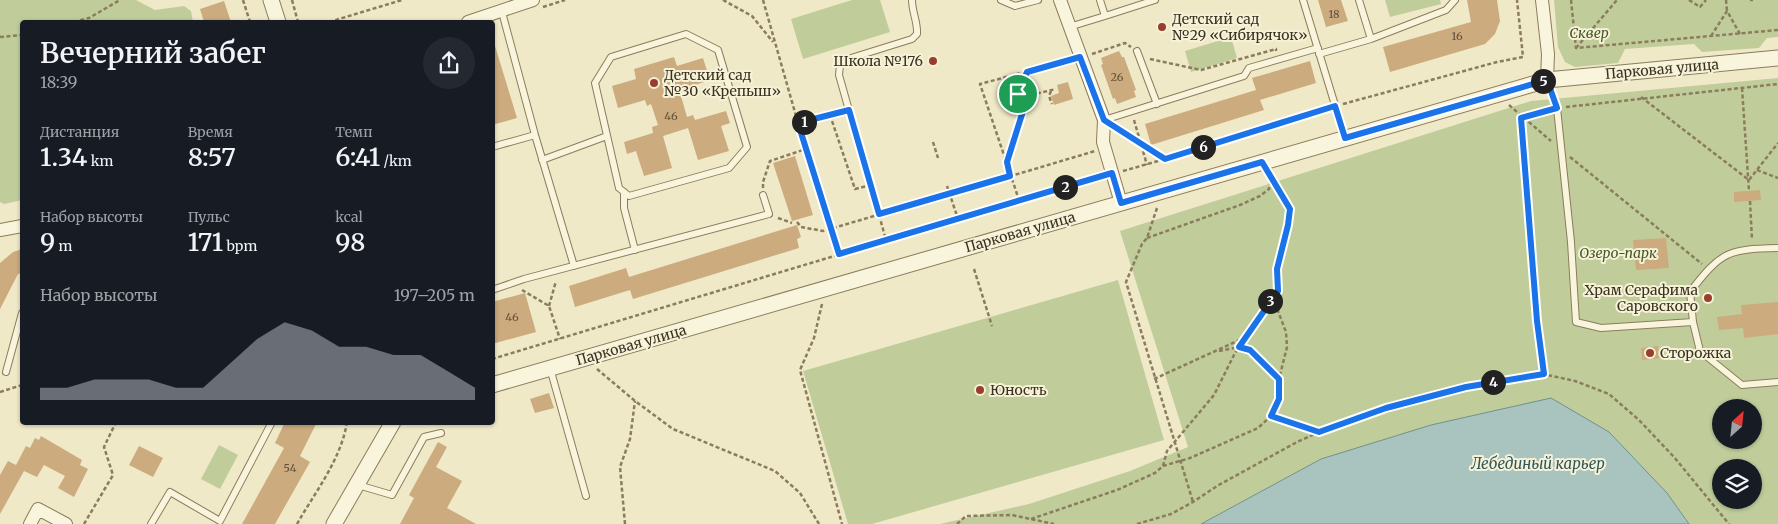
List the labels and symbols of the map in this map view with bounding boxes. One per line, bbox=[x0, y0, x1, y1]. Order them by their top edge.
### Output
house number: 18 bbox=[1328, 7, 1340, 21]
place label: Детский сад №29 «Сибирячок» bbox=[1172, 10, 1308, 44]
marker: Детский сад №29 «Сибирячок» bbox=[1156, 21, 1168, 33]
park label: Сквер bbox=[1569, 24, 1609, 42]
house number: 16 bbox=[1451, 29, 1463, 43]
place label: Школа №176 bbox=[833, 52, 923, 70]
marker: Школа №176 bbox=[927, 55, 939, 67]
street label: Парковая улица bbox=[1604, 55, 1720, 83]
place label: Детский сад №30 «Крепыш» bbox=[664, 66, 781, 100]
pin: 5 bbox=[1530, 68, 1556, 94]
house number: 26 bbox=[1111, 70, 1124, 84]
pin bbox=[997, 73, 1039, 115]
marker: Детский сад №30 «Крепыш» bbox=[648, 77, 660, 89]
house number: 46 bbox=[664, 109, 678, 123]
pin: 1 bbox=[792, 110, 816, 134]
pin: 6 bbox=[1190, 134, 1216, 160]
pin: 2 bbox=[1052, 174, 1078, 200]
street label: Парковая улица bbox=[963, 207, 1078, 256]
park label: Озеро-парк bbox=[1579, 244, 1657, 262]
place label: Храм Серафима Саровского bbox=[1585, 281, 1698, 315]
pin: 3 bbox=[1258, 288, 1282, 314]
marker: Храм Серафима Саровского bbox=[1702, 292, 1714, 304]
house number: 46 bbox=[505, 310, 519, 324]
street label: Парковая улица bbox=[574, 320, 689, 369]
place label: Сторожка bbox=[1660, 344, 1732, 362]
marker: Сторожка bbox=[1644, 347, 1656, 359]
pin: 4 bbox=[1480, 370, 1506, 394]
place label: Юность bbox=[990, 381, 1047, 399]
marker: Юность bbox=[974, 384, 986, 396]
north arrow bbox=[1712, 399, 1762, 449]
water label: Лебединый карьер bbox=[1470, 454, 1605, 473]
house number: 54 bbox=[284, 461, 297, 475]

